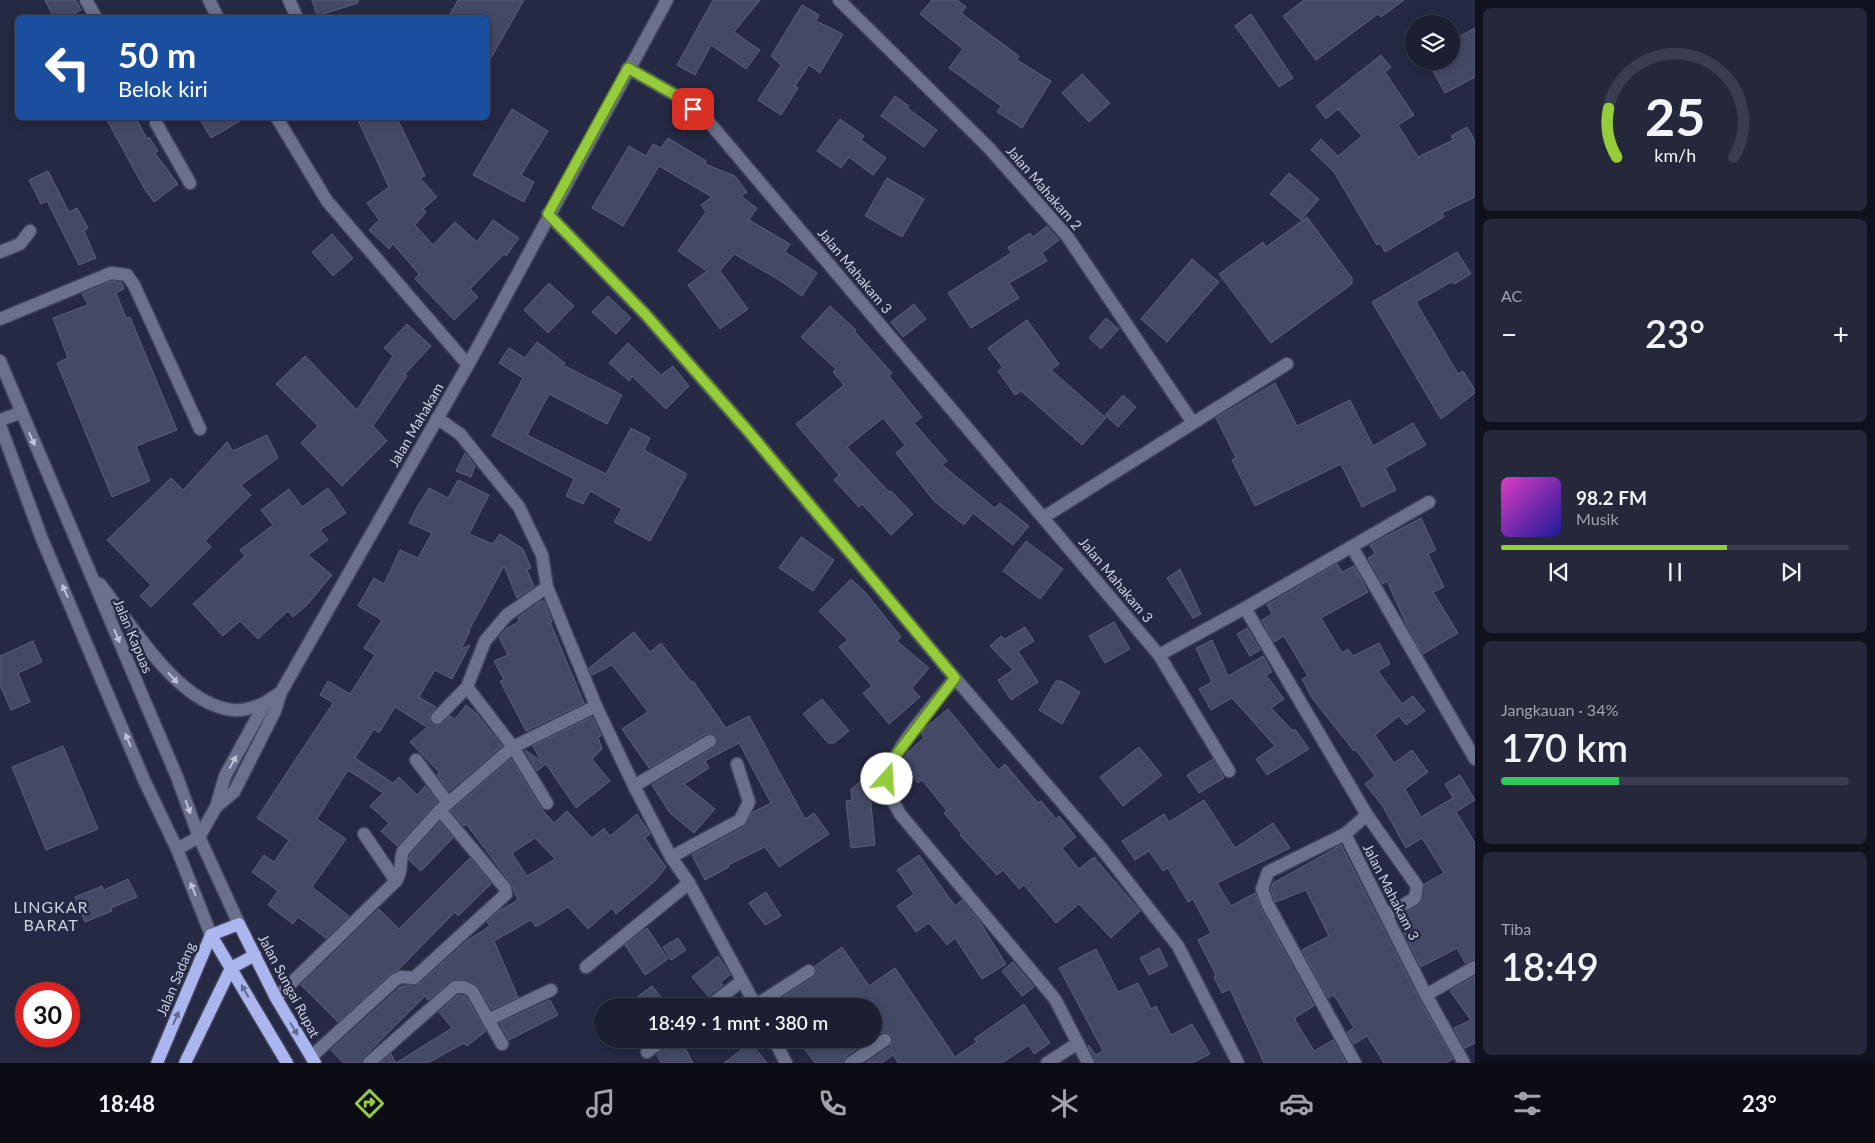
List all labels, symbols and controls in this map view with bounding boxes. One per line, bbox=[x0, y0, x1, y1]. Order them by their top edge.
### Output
map controls bbox=[1405, 15, 1460, 70]
button: layers bbox=[1405, 15, 1460, 70]
text: 50 m bbox=[118, 33, 196, 75]
icon: left bbox=[35, 35, 100, 100]
text: Belok kiri bbox=[118, 75, 208, 102]
text: 25 bbox=[1645, 85, 1705, 147]
pin bbox=[672, 88, 714, 130]
icon: arrive bbox=[679, 95, 707, 123]
street label: Jalan Mahakam 2 bbox=[1003, 142, 1086, 233]
text: km/h bbox=[1654, 144, 1696, 166]
street label: Jalan Mahakam 3 bbox=[815, 225, 896, 317]
text: AC bbox=[1501, 286, 1522, 305]
text: 23° bbox=[1645, 310, 1705, 356]
text: − bbox=[1501, 317, 1517, 351]
text: + bbox=[1833, 317, 1849, 351]
street label: Jalan Mahakam bbox=[385, 380, 447, 470]
one-way arrow bbox=[28, 432, 36, 446]
text: 98.2 FM bbox=[1576, 486, 1647, 509]
text: Musik bbox=[1576, 509, 1619, 528]
street label: Jalan Mahakam 3 bbox=[1076, 534, 1157, 626]
icon: previous bbox=[1545, 558, 1573, 586]
icon: pause bbox=[1661, 558, 1689, 586]
icon: next bbox=[1777, 558, 1805, 586]
one-way arrow bbox=[60, 584, 68, 598]
street label: Jalan Kapuas bbox=[110, 596, 157, 676]
one-way arrow bbox=[113, 629, 121, 644]
one-way arrow bbox=[167, 671, 179, 683]
text: Jangkauan · 34% bbox=[1501, 700, 1618, 719]
text: 170 km bbox=[1501, 724, 1628, 770]
one-way arrow bbox=[124, 733, 132, 748]
position arrow bbox=[860, 752, 912, 804]
one-way arrow bbox=[229, 754, 237, 769]
one-way arrow bbox=[184, 800, 192, 815]
street label: Jalan Mahakam 3 bbox=[1360, 841, 1423, 943]
one-way arrow bbox=[189, 882, 196, 897]
district label: LINGKAR BARAT bbox=[13, 897, 89, 934]
text: Tiba bbox=[1501, 919, 1531, 938]
street label: Jalan Sungai Rupat bbox=[255, 931, 324, 1040]
street label: Jalan Sadang bbox=[152, 939, 199, 1018]
text: 18:49 bbox=[1501, 943, 1599, 989]
speed limit sign: 30 bbox=[15, 982, 80, 1047]
one-way arrow bbox=[240, 984, 249, 997]
one-way arrow bbox=[173, 1011, 181, 1025]
text: 18:49 · 1 mnt · 380 m bbox=[648, 1011, 828, 1034]
one-way arrow bbox=[289, 1022, 298, 1035]
icon: directions bbox=[352, 1086, 387, 1121]
icon: music bbox=[583, 1086, 618, 1121]
icon: phone bbox=[815, 1086, 850, 1121]
icon: climate bbox=[1047, 1086, 1082, 1121]
icon: car bbox=[1279, 1086, 1314, 1121]
icon: filters bbox=[1510, 1086, 1545, 1121]
text: 18:48 bbox=[98, 1090, 155, 1117]
text: 23° bbox=[1742, 1090, 1777, 1117]

